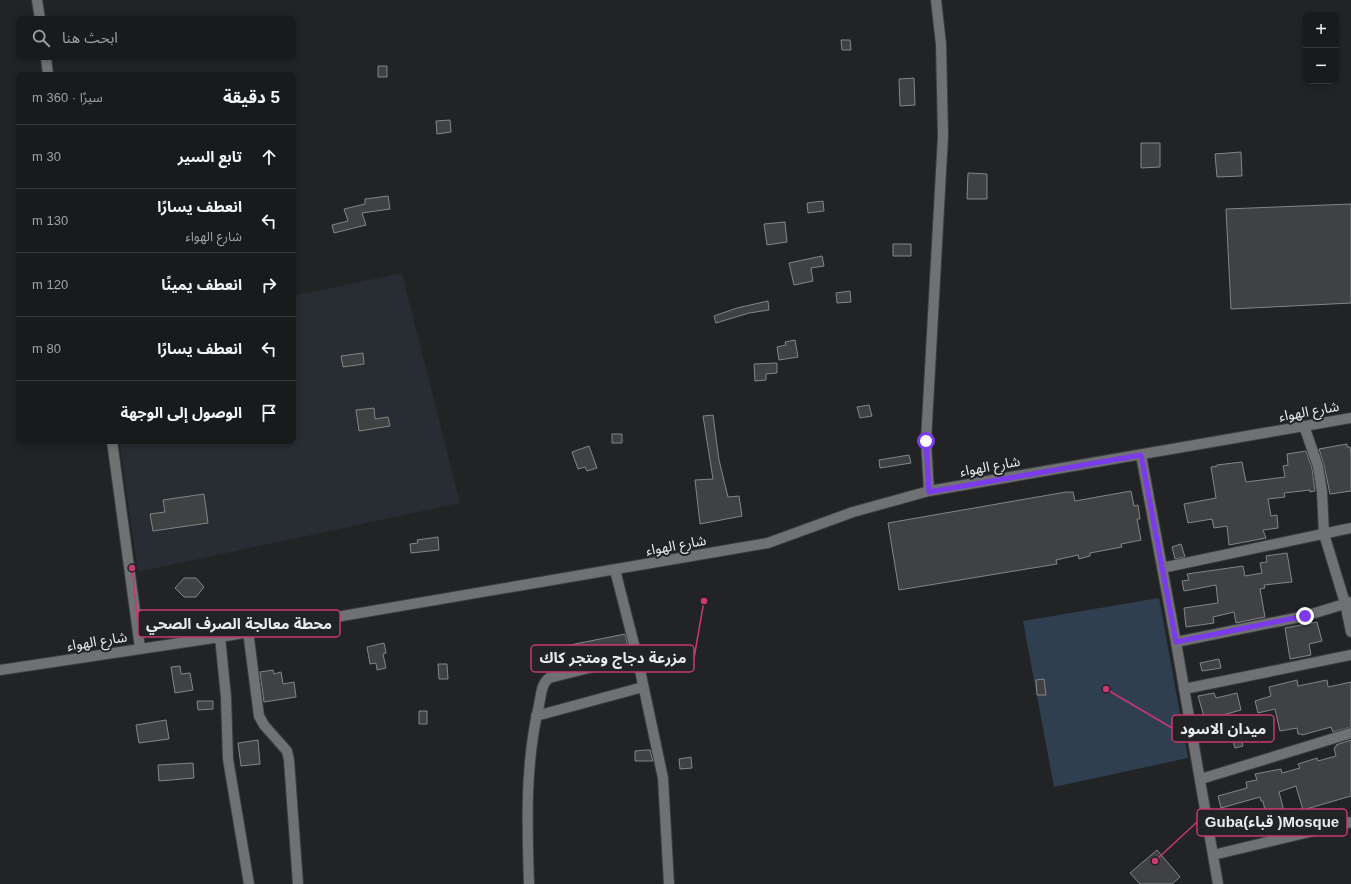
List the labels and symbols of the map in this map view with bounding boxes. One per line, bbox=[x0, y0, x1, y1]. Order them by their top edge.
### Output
street label: شارع الهواء bbox=[1278, 398, 1341, 427]
route start bbox=[917, 432, 935, 450]
street label: شارع الهواء bbox=[959, 453, 1022, 482]
street label: شارع الهواء bbox=[645, 532, 708, 561]
route end bbox=[1296, 607, 1314, 625]
callout: محطة معالجة الصرف الصحي bbox=[138, 610, 340, 637]
text: محطة معالجة الصرف الصحي bbox=[146, 615, 332, 635]
street label: شارع الهواء bbox=[66, 628, 129, 657]
callout: مزرعة دجاج ومتجر كاك bbox=[531, 645, 694, 672]
text: مزرعة دجاج ومتجر كاك bbox=[539, 649, 687, 669]
callout: ميدان الاسود bbox=[1172, 715, 1274, 742]
text: ميدان الاسود bbox=[1180, 720, 1266, 738]
callout: Guba(قباء )Mosque bbox=[1197, 809, 1347, 836]
text: Guba(قباء )Mosque bbox=[1205, 813, 1339, 830]

